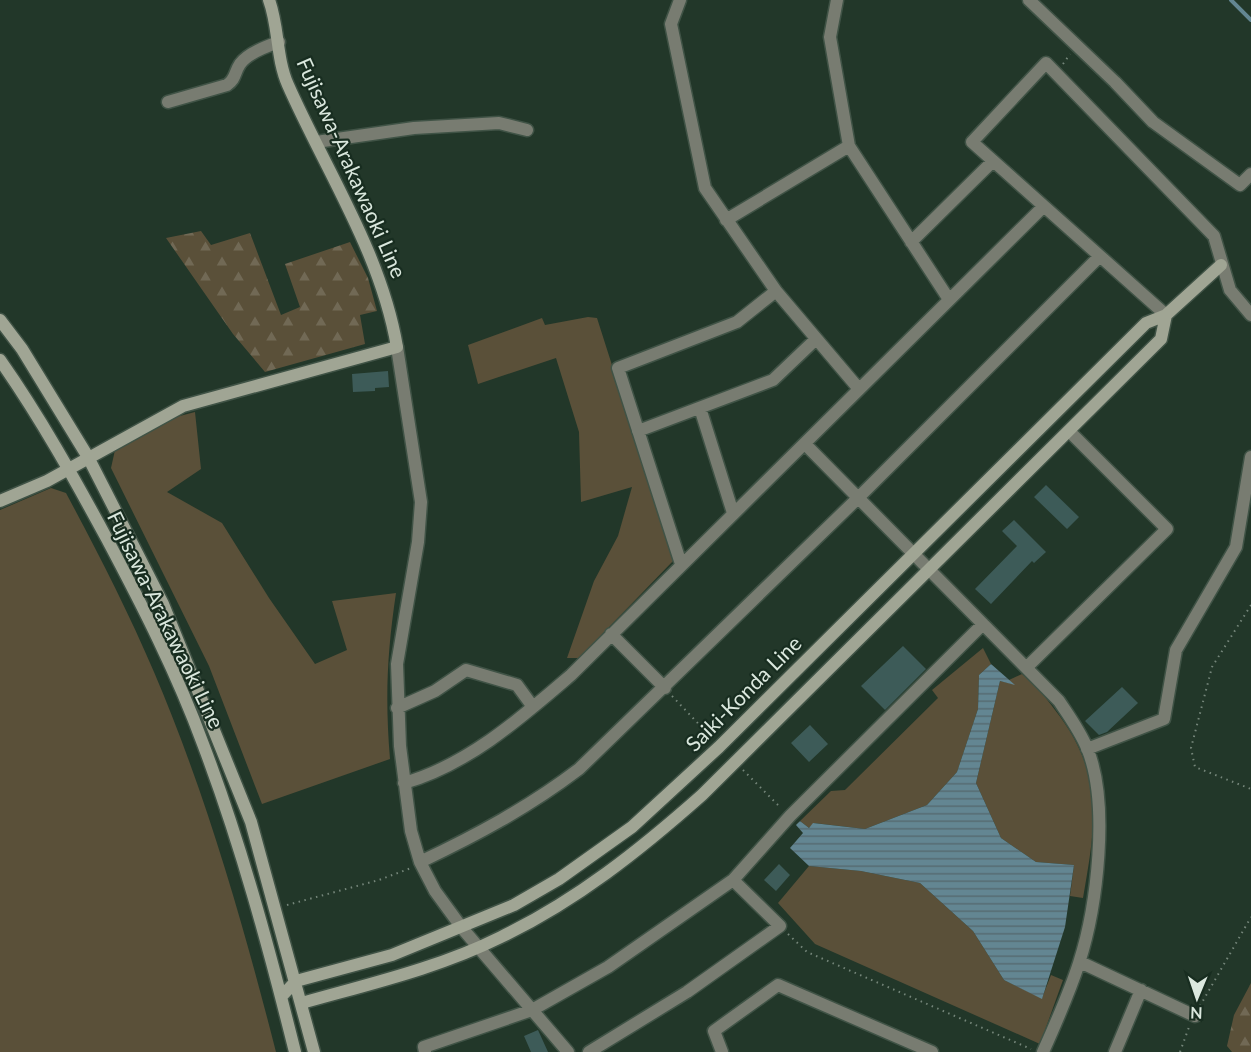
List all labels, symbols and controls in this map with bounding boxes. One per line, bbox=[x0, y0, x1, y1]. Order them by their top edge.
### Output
street label: Fujisawa-Arakawaoki Line bbox=[292, 53, 412, 281]
street label: Fujisawa-Arakawaoki Line bbox=[103, 507, 230, 732]
street label: Saiki-Konda Line bbox=[680, 630, 806, 756]
north arrow bbox=[1167, 968, 1227, 1028]
text: N bbox=[1190, 1004, 1203, 1023]

